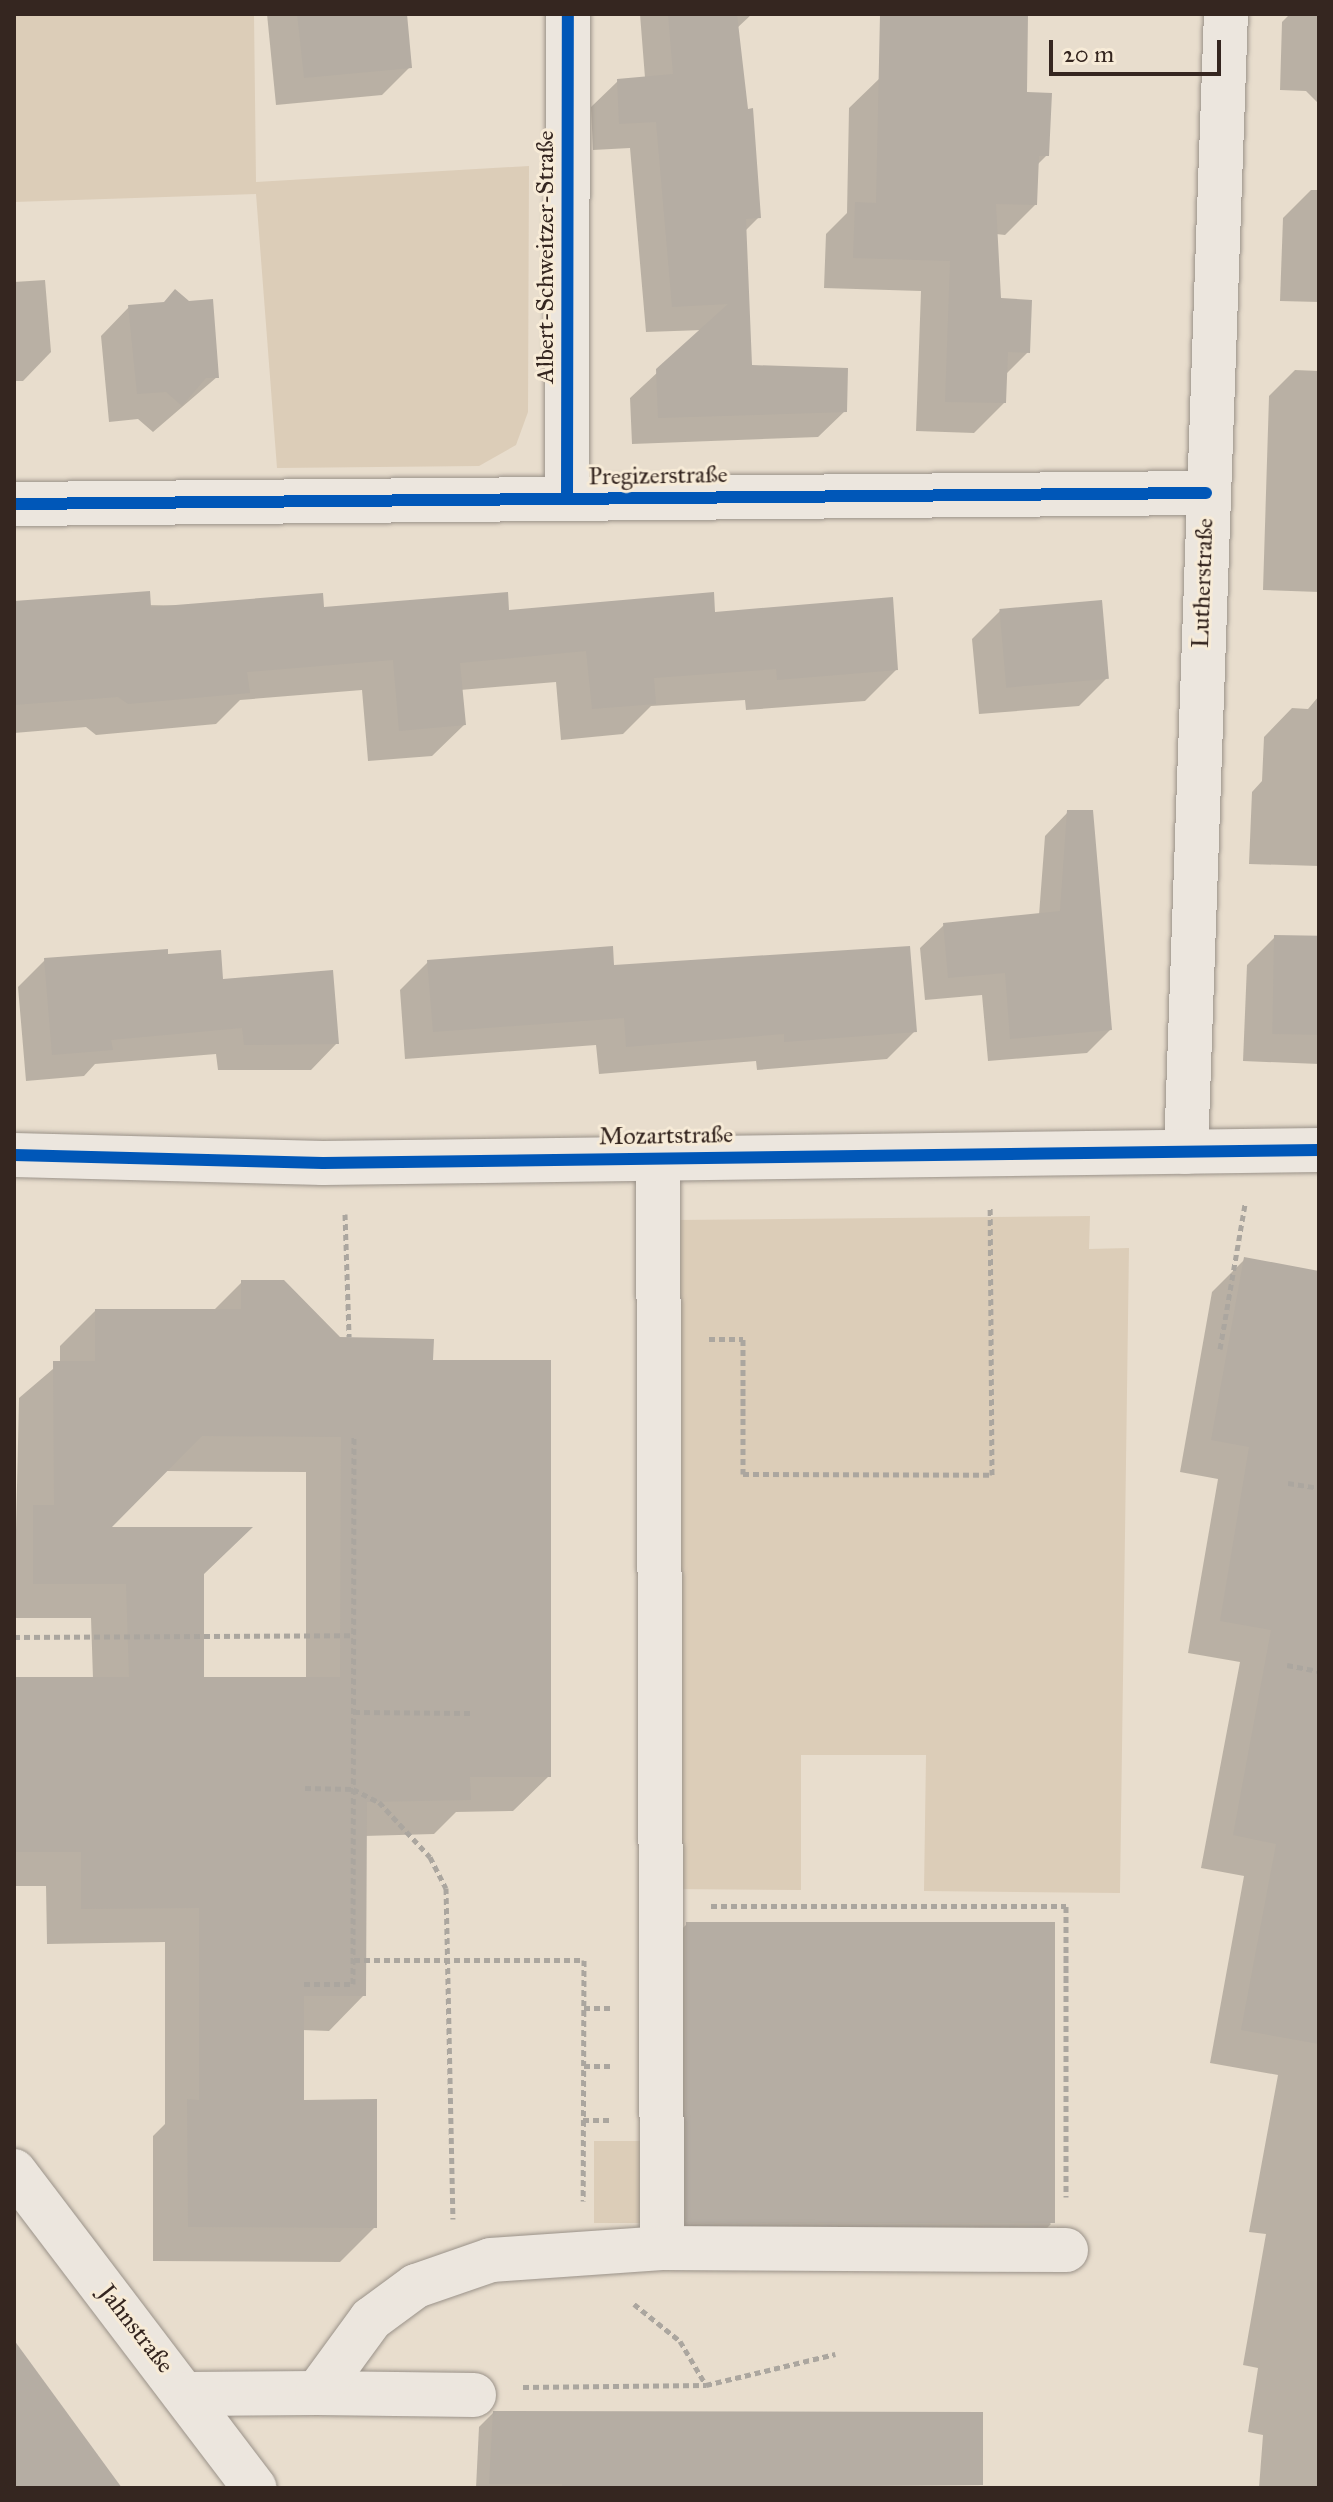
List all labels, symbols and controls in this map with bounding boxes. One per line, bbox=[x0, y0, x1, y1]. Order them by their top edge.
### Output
scale bar bbox=[1053, 24, 1225, 74]
text: 20 m bbox=[1063, 39, 1114, 69]
street label: Albert-Schweitzer-Straße bbox=[532, 131, 560, 383]
street label: Pregizerstraße bbox=[588, 460, 728, 492]
street label: Lutherstraße bbox=[1186, 517, 1220, 649]
street label: Mozartstraße bbox=[599, 1120, 733, 1152]
street label: Jahnstraße bbox=[93, 2279, 179, 2379]

